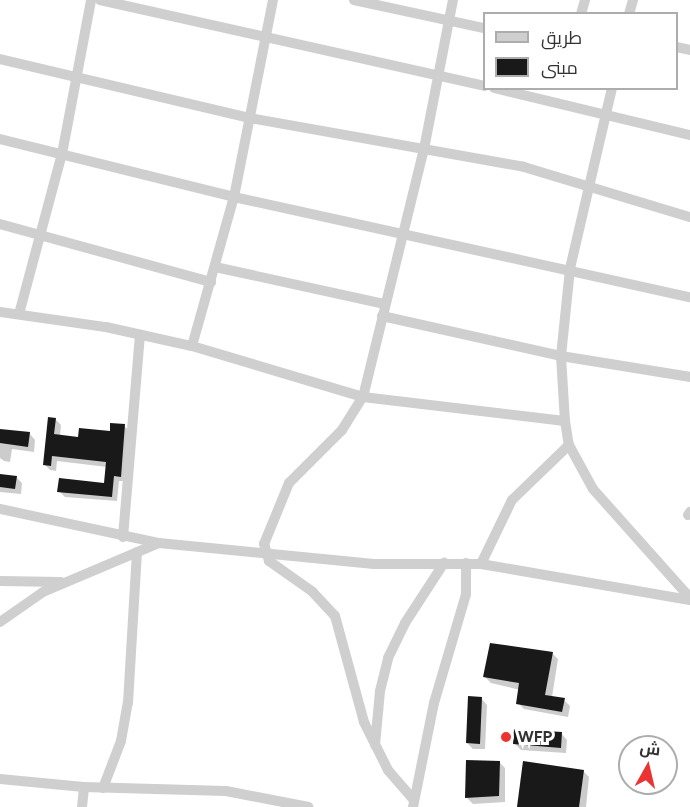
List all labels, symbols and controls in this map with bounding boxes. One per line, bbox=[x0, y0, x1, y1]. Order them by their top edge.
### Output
legend bbox=[483, 12, 678, 90]
text: طريق bbox=[541, 27, 582, 49]
text: مبنى bbox=[541, 57, 578, 79]
place label: WFP bbox=[518, 727, 552, 747]
marker: WFP bbox=[499, 730, 513, 744]
north arrow bbox=[618, 735, 678, 795]
text: ش bbox=[639, 738, 662, 759]

